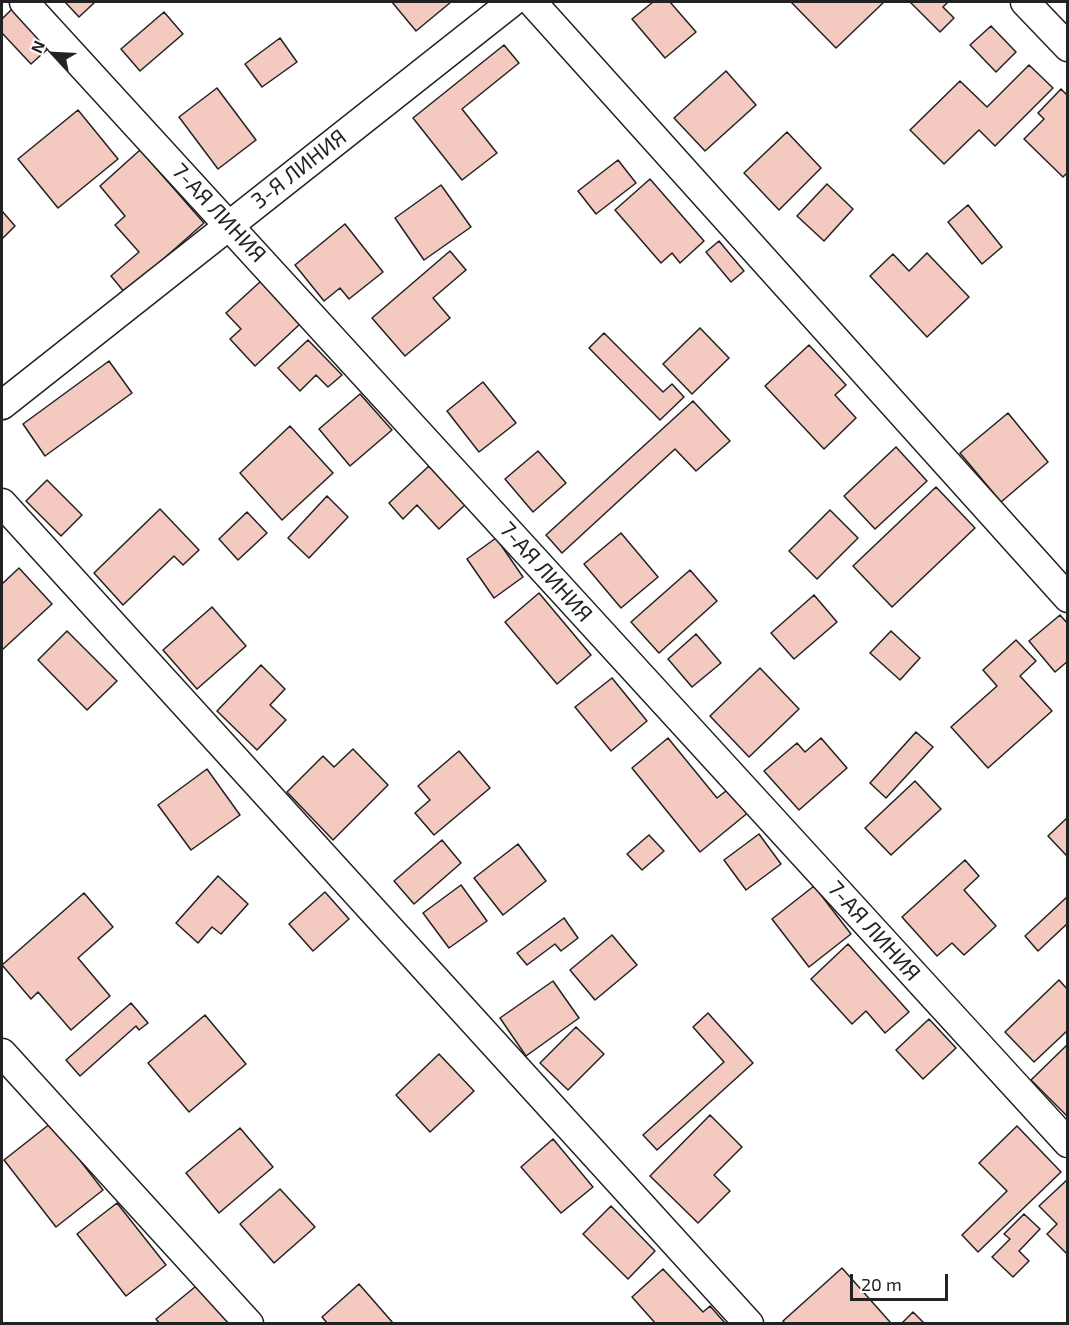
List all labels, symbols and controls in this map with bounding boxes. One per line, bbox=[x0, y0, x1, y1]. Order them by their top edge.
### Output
north arrow bbox=[24, 24, 84, 84]
text: N bbox=[26, 37, 48, 56]
street label: 3-Я ЛИНИЯ bbox=[246, 124, 352, 214]
street label: 7-АЯ ЛИНИЯ bbox=[166, 158, 272, 268]
street label: 7-АЯ ЛИНИЯ bbox=[494, 516, 598, 628]
street label: 7-АЯ ЛИНИЯ bbox=[822, 875, 926, 987]
scale bar bbox=[853, 1262, 950, 1300]
text: 20 m bbox=[861, 1273, 902, 1295]

